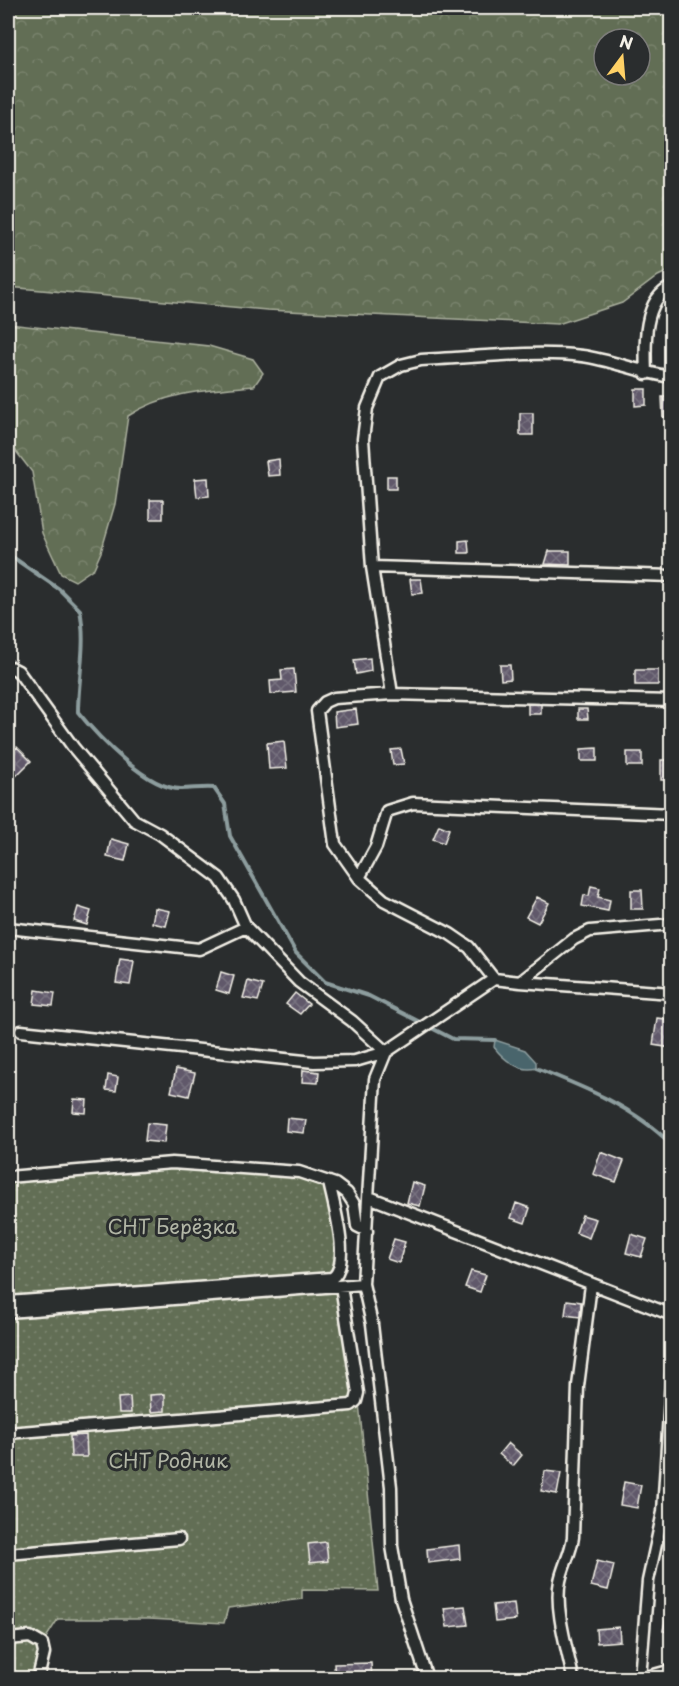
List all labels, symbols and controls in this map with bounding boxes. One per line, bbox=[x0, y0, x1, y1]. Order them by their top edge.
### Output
north arrow bbox=[592, 27, 652, 87]
text: N bbox=[617, 28, 636, 55]
park label: СНТ Берёзка bbox=[107, 1211, 237, 1241]
park label: СНТ Родник bbox=[108, 1445, 228, 1475]

